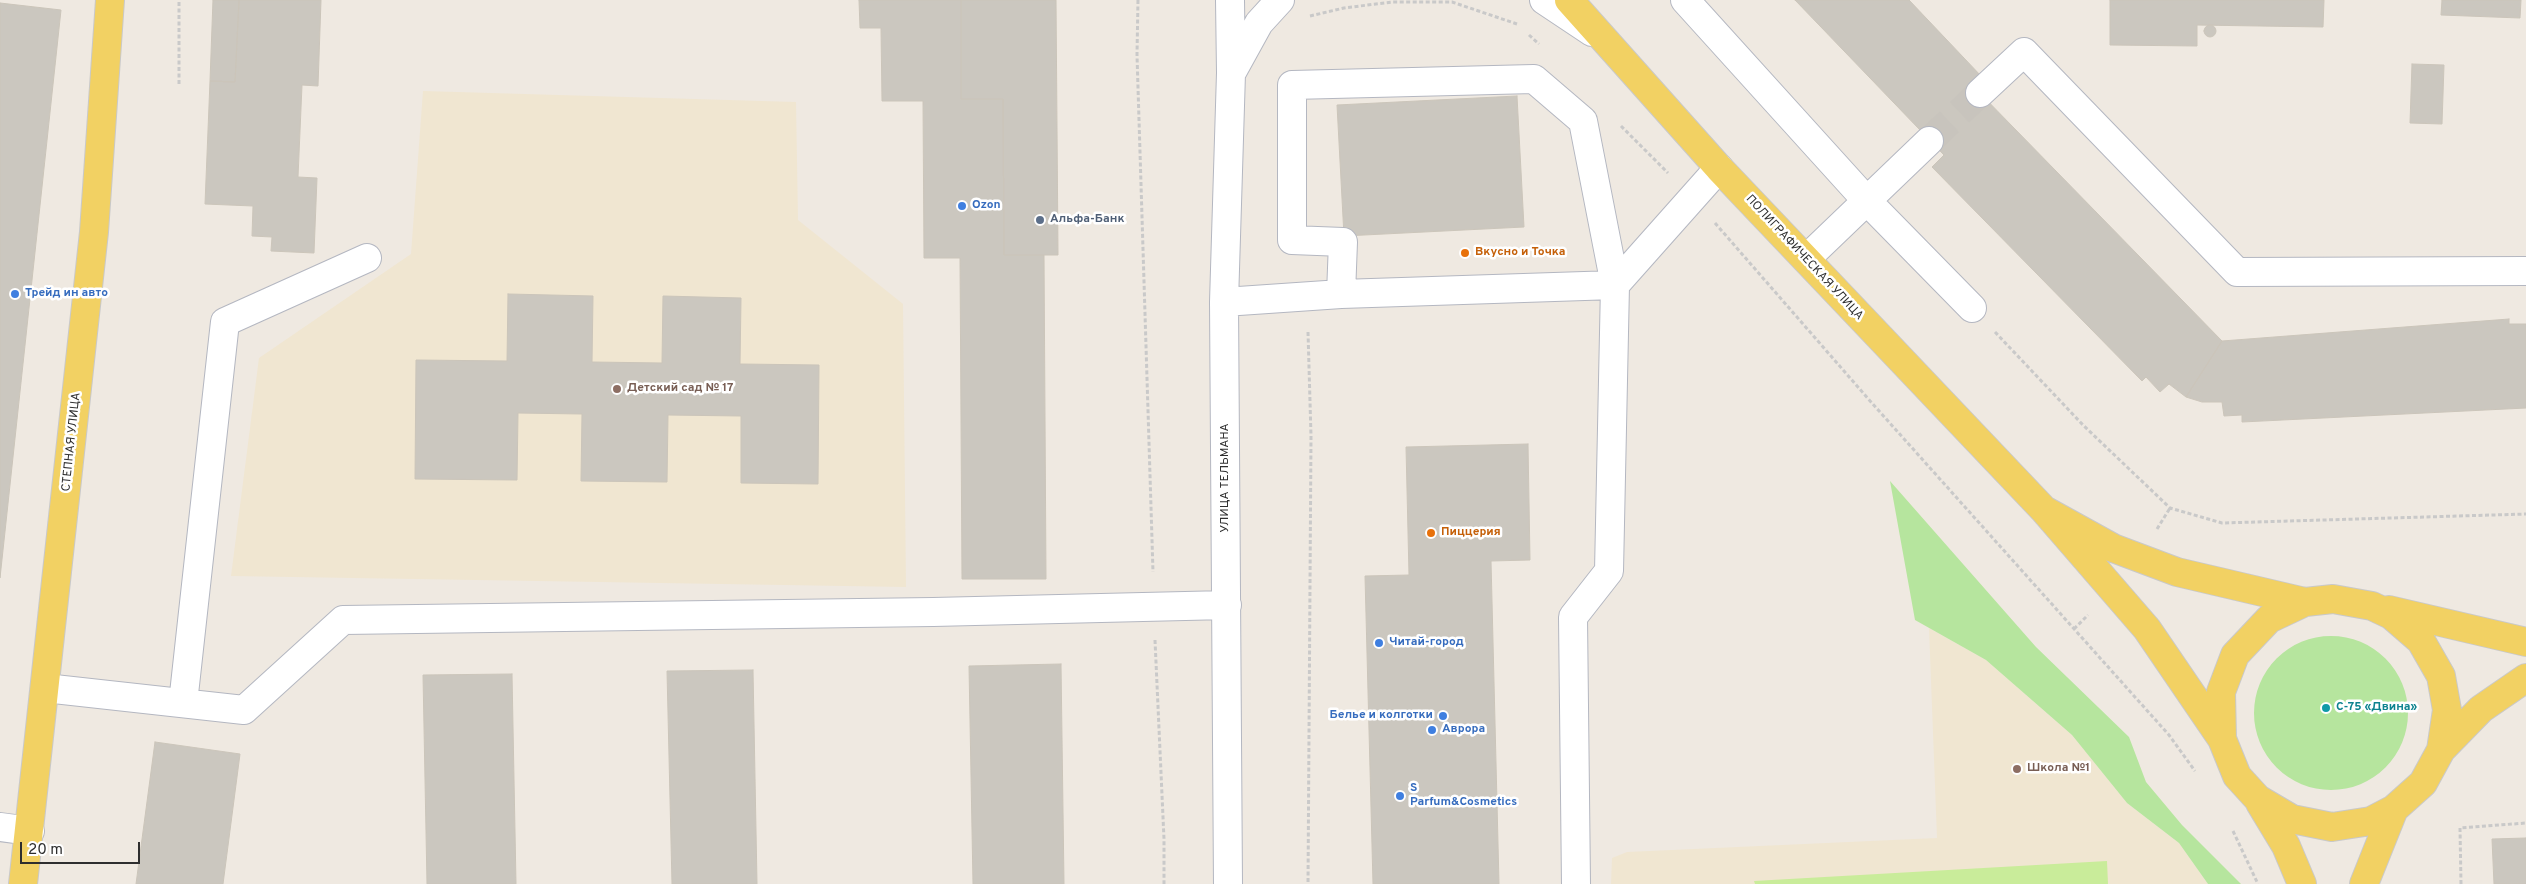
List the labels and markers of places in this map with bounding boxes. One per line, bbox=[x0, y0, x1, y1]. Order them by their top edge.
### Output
place label: Ozon bbox=[972, 199, 1001, 213]
marker: Ozon bbox=[956, 200, 968, 212]
place label: Альфа-Банк bbox=[1050, 213, 1125, 227]
marker: Альфа-Банк bbox=[1034, 214, 1046, 226]
place label: Вкусно и Точка bbox=[1475, 246, 1566, 260]
marker: Вкусно и Точка bbox=[1459, 247, 1471, 259]
place label: Трейд ин авто bbox=[25, 287, 108, 301]
marker: Трейд ин авто bbox=[9, 288, 21, 300]
place label: Детский сад № 17 bbox=[627, 382, 733, 396]
marker: Детский сад № 17 bbox=[611, 383, 623, 395]
place label: Пиццерия bbox=[1441, 526, 1501, 540]
marker: Пиццерия bbox=[1425, 527, 1437, 539]
place label: Читай-город bbox=[1389, 636, 1464, 650]
marker: Читай-город bbox=[1373, 637, 1385, 649]
place label: С-75 «Двина» bbox=[2336, 701, 2417, 715]
marker: С-75 «Двина» bbox=[2320, 702, 2332, 714]
place label: Белье и колготки bbox=[1329, 709, 1433, 723]
marker: Белье и колготки bbox=[1437, 710, 1449, 722]
place label: Аврора bbox=[1442, 723, 1485, 737]
marker: Аврора bbox=[1426, 724, 1438, 736]
place label: Школа №1 bbox=[2027, 762, 2090, 776]
marker: Школа №1 bbox=[2011, 763, 2023, 775]
place label: S Parfum&Cosmetics bbox=[1410, 782, 1517, 810]
marker: S Parfum&Cosmetics bbox=[1394, 790, 1406, 802]

